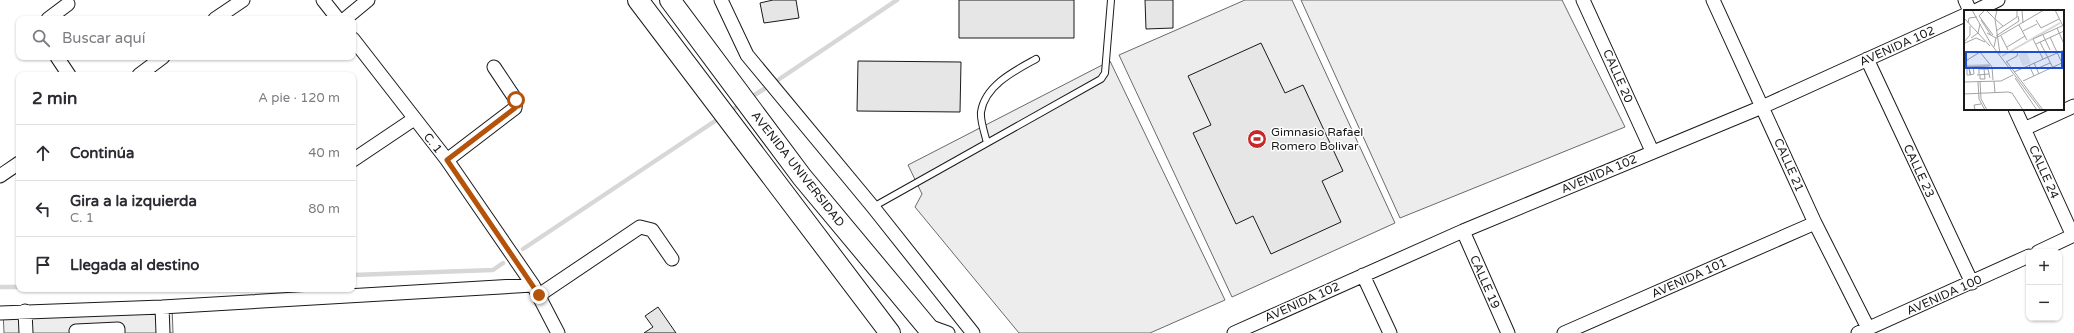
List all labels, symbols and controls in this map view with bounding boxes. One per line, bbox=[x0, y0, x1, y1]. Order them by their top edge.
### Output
inset map bbox=[1964, 10, 2064, 110]
search box bbox=[16, 16, 356, 60]
street label: AVENIDA 102 bbox=[1857, 23, 1937, 69]
icon: search bbox=[30, 27, 52, 49]
text: Buscar aquí bbox=[62, 29, 145, 47]
street label: CALLE 20 bbox=[1600, 47, 1636, 105]
text: 2 min bbox=[32, 88, 77, 109]
text: A pie · 120 m bbox=[258, 90, 340, 106]
route start bbox=[507, 91, 525, 109]
street label: AVENIDA UNIVERSIDAD bbox=[749, 108, 847, 230]
place label: Gimnasio Rafael Romero Bolivar bbox=[1271, 125, 1363, 153]
sports icon: Gimnasio Rafael Romero Bolivar bbox=[1246, 128, 1268, 150]
street label: C. 1 bbox=[421, 130, 445, 156]
street label: CALLE 21 bbox=[1771, 136, 1807, 194]
icon: ahead bbox=[32, 142, 54, 164]
street label: CALLE 23 bbox=[1901, 142, 1937, 200]
street label: CALLE 24 bbox=[2026, 143, 2062, 201]
text: Continúa bbox=[70, 144, 134, 162]
text: 40 m bbox=[308, 145, 340, 161]
street label: AVENIDA 102 bbox=[1559, 152, 1639, 196]
text: Gira a la izquierda bbox=[70, 192, 197, 210]
icon: left bbox=[32, 198, 54, 220]
text: 80 m bbox=[308, 201, 340, 217]
text: C. 1 bbox=[70, 210, 94, 226]
map controls bbox=[2026, 249, 2062, 321]
button: + bbox=[2026, 249, 2062, 285]
street label: CALLE 19 bbox=[1467, 253, 1503, 311]
icon: arrive bbox=[32, 254, 54, 276]
street label: AVENIDA 101 bbox=[1649, 255, 1729, 301]
text: Llegada al destino bbox=[70, 256, 199, 274]
street label: AVENIDA 100 bbox=[1904, 272, 1984, 318]
street label: AVENIDA 102 bbox=[1262, 279, 1342, 325]
button: − bbox=[2026, 285, 2062, 321]
route end bbox=[530, 286, 548, 304]

